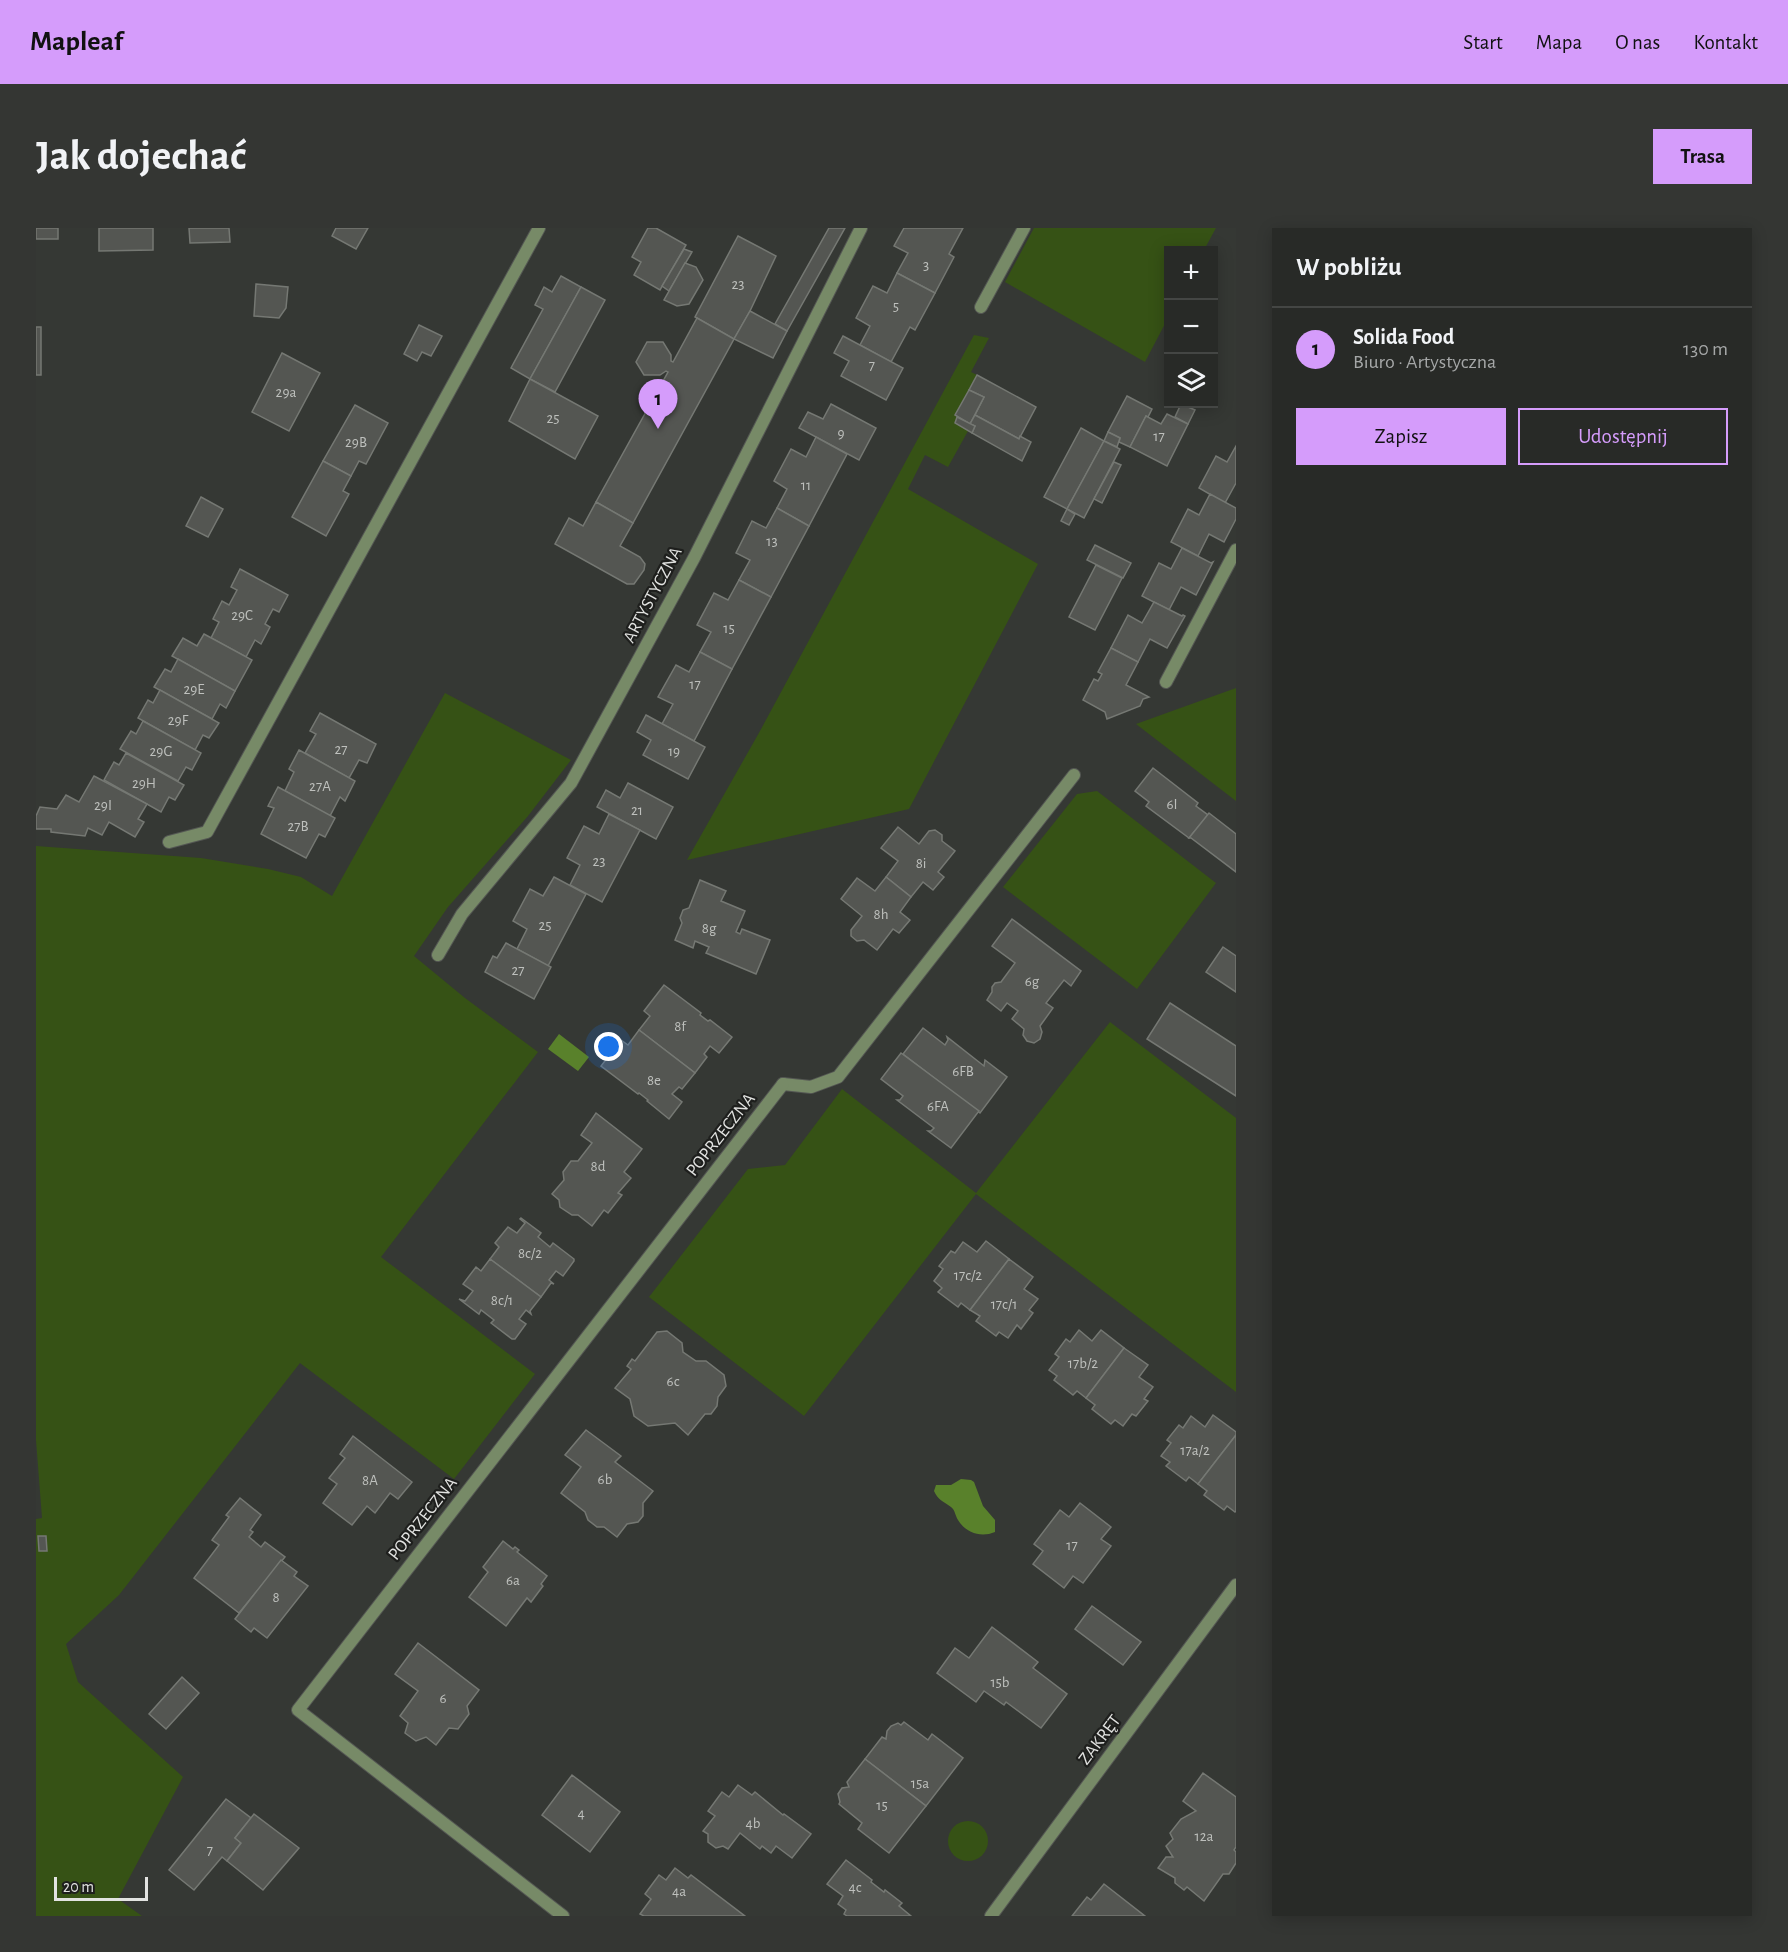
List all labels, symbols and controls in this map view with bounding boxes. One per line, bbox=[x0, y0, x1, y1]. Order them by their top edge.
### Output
text: Mapleaf bbox=[30, 28, 123, 56]
text: Start bbox=[1463, 32, 1503, 53]
text: Mapa bbox=[1536, 32, 1582, 53]
text: O nas bbox=[1615, 32, 1660, 53]
text: Kontakt bbox=[1693, 32, 1758, 53]
button: Trasa bbox=[1653, 129, 1752, 184]
text: Jak dojechać bbox=[36, 135, 246, 177]
map controls bbox=[1164, 246, 1218, 408]
button: + bbox=[1164, 246, 1218, 300]
text: W pobliżu bbox=[1296, 254, 1402, 280]
house number: 3 bbox=[923, 258, 929, 273]
house number: 23 bbox=[731, 277, 745, 292]
house number: 5 bbox=[893, 299, 899, 314]
button: − bbox=[1164, 300, 1218, 354]
text: Solida Food bbox=[1353, 326, 1454, 348]
text: 1 bbox=[1312, 339, 1319, 359]
text: 130 m bbox=[1683, 339, 1728, 359]
text: Biuro · Artystyczna bbox=[1353, 352, 1496, 372]
button: layers bbox=[1164, 354, 1218, 408]
house number: 7 bbox=[869, 358, 875, 373]
pin: 1 bbox=[638, 380, 678, 429]
house number: 29a bbox=[276, 385, 296, 400]
button: Zapisz bbox=[1296, 408, 1506, 465]
button: Udostępnij bbox=[1518, 408, 1728, 465]
house number: 25 bbox=[546, 411, 560, 426]
house number: 9 bbox=[837, 426, 845, 441]
house number: 17 bbox=[1153, 429, 1165, 444]
house number: 29B bbox=[345, 435, 367, 450]
house number: 11 bbox=[801, 478, 811, 493]
house number: 13 bbox=[766, 534, 778, 549]
street label: ARTYSTYCZNA bbox=[620, 544, 686, 646]
house number: 29C bbox=[231, 608, 253, 623]
house number: 15 bbox=[723, 621, 735, 636]
house number: 17 bbox=[689, 677, 701, 692]
house number: 29E bbox=[183, 682, 205, 697]
house number: 29F bbox=[168, 713, 189, 728]
house number: 27 bbox=[334, 742, 348, 757]
house number: 29G bbox=[150, 744, 172, 759]
house number: 19 bbox=[668, 744, 680, 759]
house number: 29H bbox=[132, 776, 156, 791]
house number: 27A bbox=[309, 779, 331, 794]
house number: 6I bbox=[1166, 797, 1178, 812]
house number: 29I bbox=[94, 798, 112, 813]
house number: 21 bbox=[631, 803, 643, 818]
house number: 27B bbox=[287, 819, 309, 834]
house number: 23 bbox=[592, 854, 606, 869]
house number: 8i bbox=[916, 856, 926, 871]
house number: 8h bbox=[874, 907, 888, 922]
house number: 25 bbox=[538, 918, 552, 933]
house number: 8g bbox=[702, 921, 717, 936]
house number: 27 bbox=[511, 963, 525, 978]
house number: 6g bbox=[1025, 974, 1040, 989]
house number: 8f bbox=[674, 1019, 687, 1034]
your location bbox=[594, 1032, 623, 1061]
house number: 6FB bbox=[952, 1064, 974, 1079]
house number: 8e bbox=[647, 1073, 661, 1088]
street label: POPRZECZNA bbox=[683, 1090, 759, 1180]
house number: 6FA bbox=[927, 1099, 949, 1114]
house number: 8d bbox=[591, 1159, 606, 1174]
house number: 8c/2 bbox=[518, 1246, 542, 1261]
house number: 17c/2 bbox=[954, 1268, 982, 1283]
house number: 8c/1 bbox=[491, 1293, 513, 1308]
house number: 17c/1 bbox=[991, 1297, 1017, 1312]
house number: 17b/2 bbox=[1068, 1356, 1098, 1371]
house number: 6c bbox=[667, 1374, 680, 1389]
house number: 17a/2 bbox=[1180, 1443, 1210, 1458]
house number: 6b bbox=[598, 1472, 613, 1487]
house number: 8A bbox=[362, 1473, 378, 1488]
street label: POPRZECZNA bbox=[385, 1474, 461, 1564]
house number: 17 bbox=[1066, 1538, 1078, 1553]
house number: 6a bbox=[506, 1573, 520, 1588]
house number: 8 bbox=[272, 1590, 280, 1605]
house number: 15b bbox=[990, 1675, 1010, 1690]
house number: 6 bbox=[439, 1691, 447, 1706]
street label: ZAKRĘT bbox=[1076, 1712, 1125, 1768]
house number: 15a bbox=[911, 1776, 929, 1791]
house number: 15 bbox=[876, 1798, 888, 1813]
house number: 4 bbox=[577, 1806, 585, 1821]
house number: 4b bbox=[746, 1816, 761, 1831]
house number: 12a bbox=[1195, 1829, 1214, 1844]
house number: 7 bbox=[207, 1843, 213, 1858]
scale bar bbox=[54, 1874, 148, 1902]
text: 20 m bbox=[63, 1879, 94, 1895]
house number: 4c bbox=[849, 1880, 862, 1895]
house number: 4a bbox=[672, 1884, 686, 1899]

